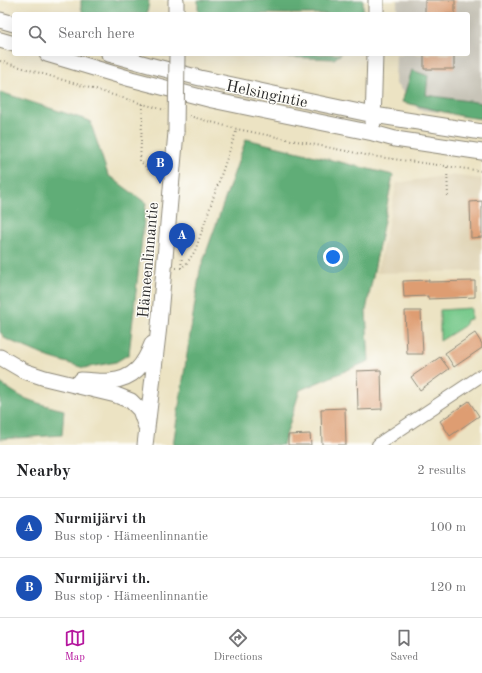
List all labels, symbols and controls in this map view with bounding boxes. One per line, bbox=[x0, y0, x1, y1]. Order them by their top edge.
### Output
search box bbox=[12, 12, 470, 56]
icon: search bbox=[26, 23, 48, 45]
text: Search here bbox=[58, 27, 135, 42]
street label: Helsingintie bbox=[224, 78, 309, 111]
pin: B bbox=[147, 151, 173, 184]
street label: Hämeenlinnantie bbox=[136, 202, 162, 319]
pin: A bbox=[169, 223, 195, 256]
your location bbox=[323, 247, 343, 267]
text: Nearby bbox=[16, 463, 71, 480]
text: 2 results bbox=[417, 464, 466, 477]
text: Nurmijärvi th bbox=[54, 512, 146, 527]
text: A bbox=[24, 521, 34, 534]
text: 100 m bbox=[429, 521, 466, 534]
text: Bus stop · Hämeenlinnantie bbox=[54, 530, 208, 543]
text: Nurmijärvi th. bbox=[54, 572, 150, 587]
text: B bbox=[24, 581, 34, 594]
text: 120 m bbox=[429, 581, 466, 594]
text: Bus stop · Hämeenlinnantie bbox=[54, 590, 208, 603]
tab: Map bbox=[64, 627, 86, 665]
tab: Directions bbox=[214, 627, 262, 665]
tab: Saved bbox=[390, 627, 418, 665]

